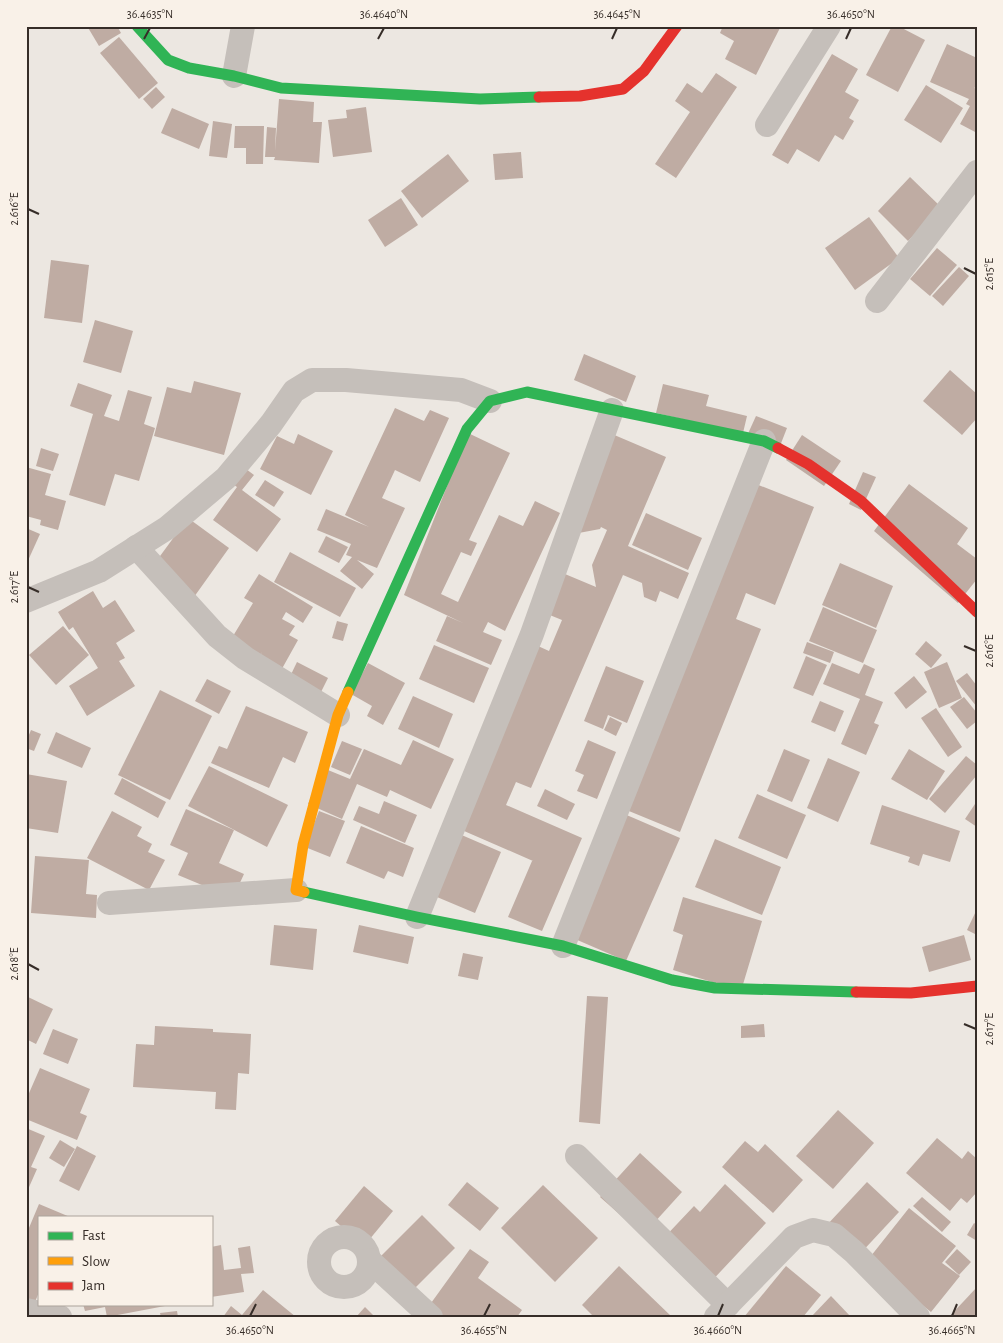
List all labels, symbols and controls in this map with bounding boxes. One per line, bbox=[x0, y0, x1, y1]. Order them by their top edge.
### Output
text: 36.4635°N bbox=[127, 8, 173, 20]
text: 36.4640°N bbox=[360, 8, 408, 20]
text: 36.4645°N bbox=[593, 8, 641, 20]
text: 36.4650°N bbox=[827, 8, 875, 20]
text: 2.616°E bbox=[8, 192, 20, 225]
text: 2.615°E bbox=[983, 258, 995, 290]
text: 2.617°E bbox=[8, 571, 20, 603]
text: 2.616°E bbox=[983, 634, 995, 667]
text: 2.618°E bbox=[8, 947, 20, 980]
text: 2.617°E bbox=[983, 1013, 995, 1045]
legend bbox=[38, 1216, 212, 1306]
text: Fast bbox=[82, 1228, 106, 1243]
text: Slow bbox=[82, 1254, 110, 1269]
text: Jam bbox=[82, 1278, 105, 1293]
text: 36.4650°N bbox=[226, 1324, 274, 1336]
text: 36.4655°N bbox=[461, 1324, 507, 1336]
text: 36.4660°N bbox=[694, 1324, 742, 1336]
text: 36.4665°N bbox=[928, 1324, 976, 1336]

